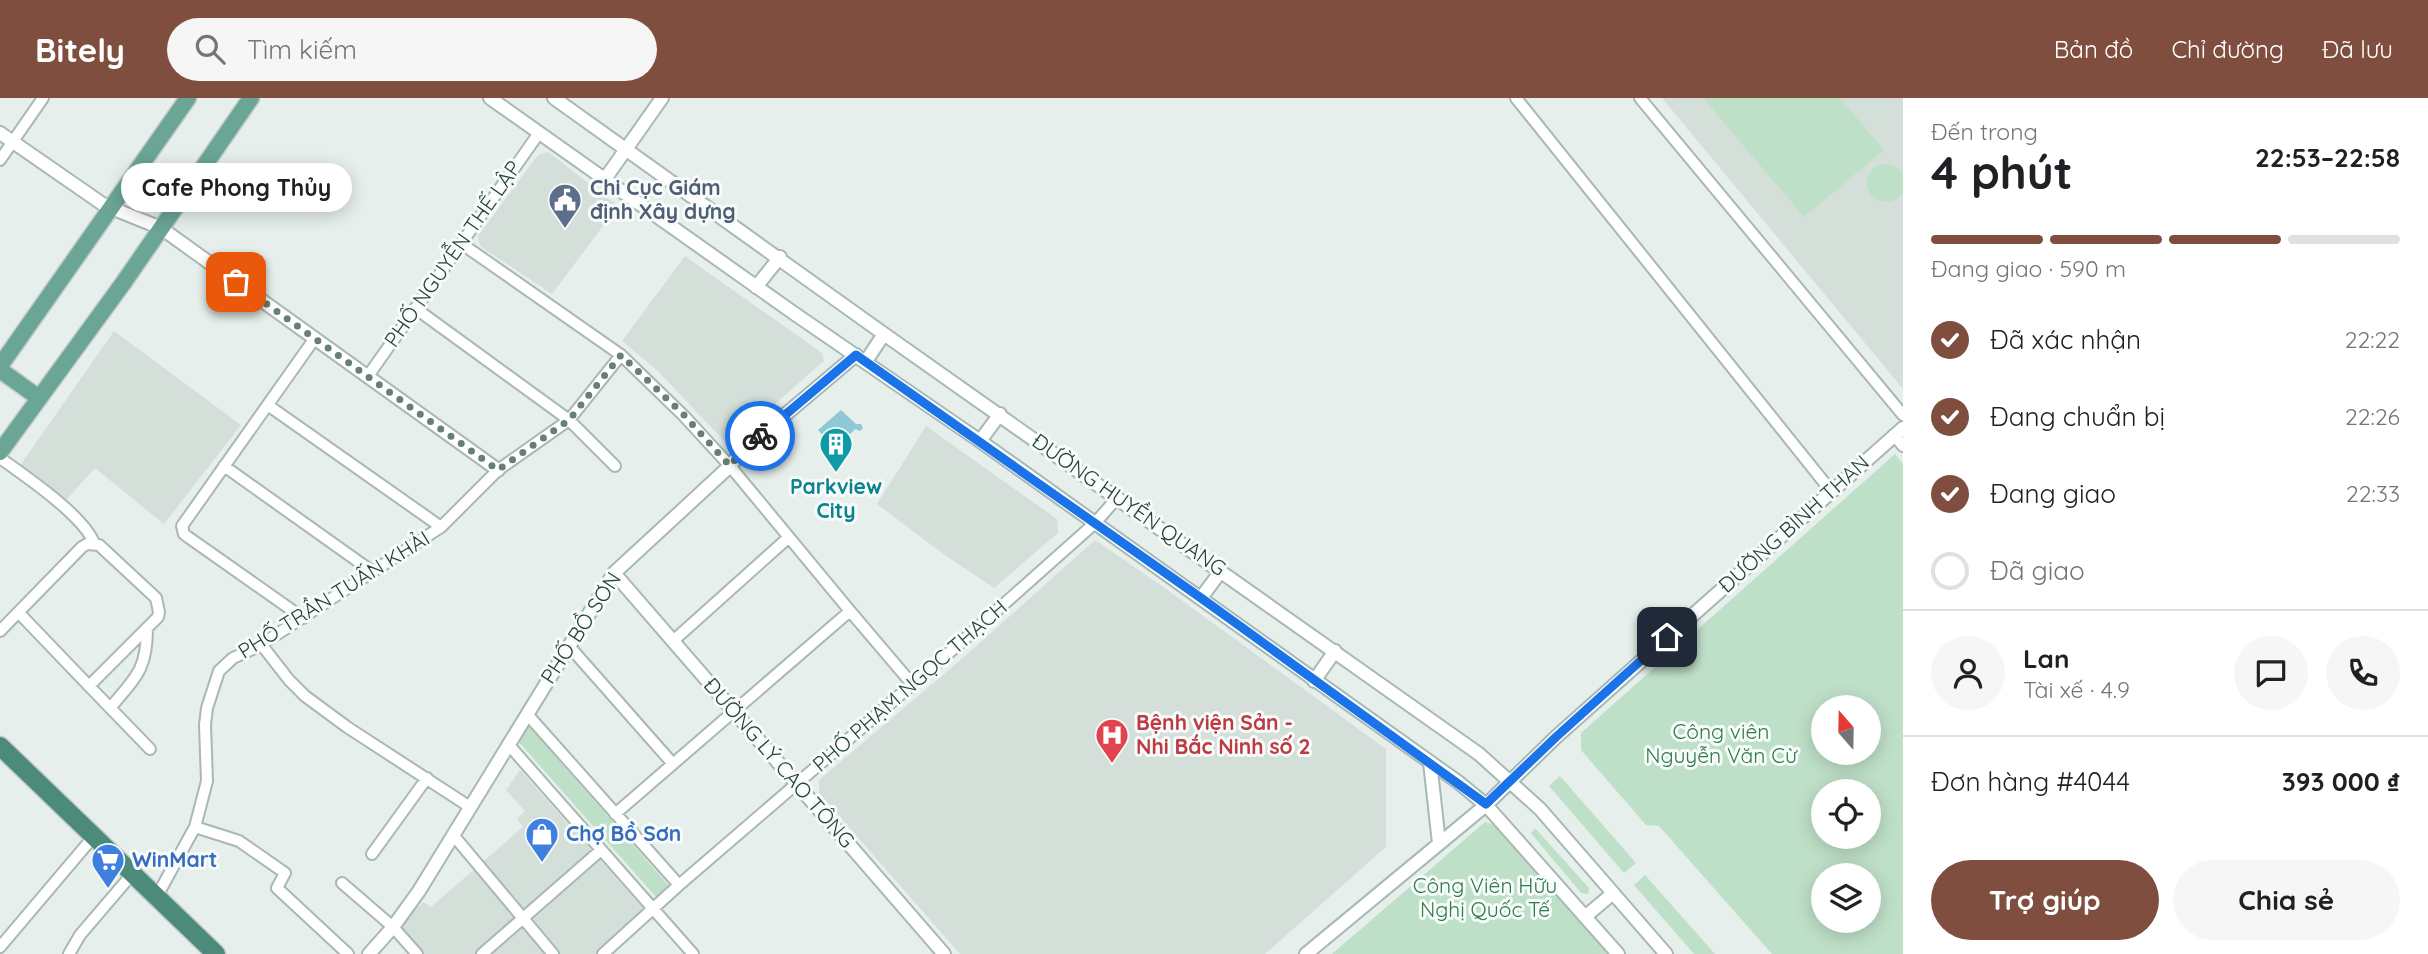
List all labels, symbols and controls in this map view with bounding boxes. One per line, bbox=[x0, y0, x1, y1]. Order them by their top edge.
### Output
search box bbox=[167, 18, 657, 81]
text: Bitely bbox=[35, 29, 125, 70]
icon: search bbox=[191, 30, 229, 68]
text: Tìm kiếm bbox=[247, 33, 357, 66]
text: Bản đồ bbox=[2054, 34, 2133, 64]
text: Chỉ đường bbox=[2171, 34, 2284, 64]
text: Đã lưu bbox=[2322, 34, 2393, 64]
text: Đến trong bbox=[1931, 117, 2038, 146]
text: 22:53–22:58 bbox=[2255, 141, 2400, 174]
text: 4 phút bbox=[1931, 143, 2073, 201]
street label: PHỐ NGUYỄN THẾ LẬP bbox=[378, 155, 526, 352]
callout: Cafe Phong Thủy bbox=[120, 163, 352, 212]
text: Cafe Phong Thủy bbox=[142, 173, 331, 202]
place label: Chi Cục Giám định Xây dựng bbox=[590, 174, 736, 224]
public building icon: Chi Cục Giám định Xây dựng bbox=[546, 181, 584, 230]
pin bbox=[206, 252, 266, 312]
text: Đang giao · 590 m bbox=[1931, 254, 2126, 283]
icon: bag bbox=[217, 263, 255, 301]
icon: check bbox=[1931, 321, 1969, 359]
text: Đã xác nhận bbox=[1990, 323, 2141, 356]
text: 22:22 bbox=[2345, 325, 2400, 354]
icon: check bbox=[1931, 398, 1969, 436]
text: Đang chuẩn bị bbox=[1990, 400, 2165, 433]
courier bbox=[725, 401, 795, 471]
text: 22:26 bbox=[2345, 402, 2400, 431]
icon: bike bbox=[741, 417, 779, 455]
building icon: Parkview City bbox=[817, 425, 855, 474]
street label: ĐƯỜNG HUYỀN QUANG bbox=[1028, 427, 1232, 581]
street label: ĐƯỜNG BÌNH THAN bbox=[1713, 449, 1874, 598]
place label: Parkview City bbox=[790, 473, 882, 523]
icon: check bbox=[1931, 475, 1969, 513]
text: Đang giao bbox=[1990, 477, 2116, 510]
text: 22:33 bbox=[2346, 479, 2400, 508]
street label: PHỐ TRẦN TUẤN KHẢI bbox=[233, 525, 434, 664]
text: Đã giao bbox=[1990, 554, 2085, 587]
street label: PHỐ BỒ SƠN bbox=[534, 567, 626, 688]
street label: PHỐ PHẠM NGỌC THẠCH bbox=[807, 594, 1012, 777]
pin bbox=[1637, 607, 1697, 667]
icon: home bbox=[1648, 618, 1686, 656]
button: person bbox=[1931, 636, 2005, 710]
button: chat bbox=[2234, 636, 2308, 710]
button: phone bbox=[2326, 636, 2400, 710]
text: Lan bbox=[2023, 642, 2069, 675]
street label: ĐƯỜNG LÝ CAO TÔNG bbox=[699, 672, 861, 853]
text: Tài xế · 4.9 bbox=[2023, 675, 2130, 704]
north arrow bbox=[1811, 695, 1881, 765]
map controls bbox=[1811, 695, 1881, 933]
place label: Bệnh viện Sản - Nhi Bắc Ninh số 2 bbox=[1136, 709, 1310, 759]
hospital icon: Bệnh viện Sản - Nhi Bắc Ninh số 2 bbox=[1093, 716, 1131, 765]
park label: Công viên Nguyễn Văn Cừ bbox=[1645, 718, 1798, 768]
text: Đơn hàng #4044 bbox=[1931, 765, 2130, 798]
text: 393 000 ₫ bbox=[2282, 765, 2400, 798]
button: locate bbox=[1811, 779, 1881, 849]
shop icon: Chợ Bồ Sơn bbox=[523, 815, 561, 864]
place label: Chợ Bồ Sơn bbox=[566, 820, 681, 846]
supermarket icon: WinMart bbox=[89, 841, 127, 890]
place label: WinMart bbox=[132, 846, 217, 872]
button: Trợ giúp bbox=[1931, 860, 2159, 940]
button: Chia sẻ bbox=[2173, 860, 2400, 940]
button: layers bbox=[1811, 863, 1881, 933]
park label: Công Viên Hữu Nghị Quốc Tế bbox=[1413, 872, 1557, 922]

